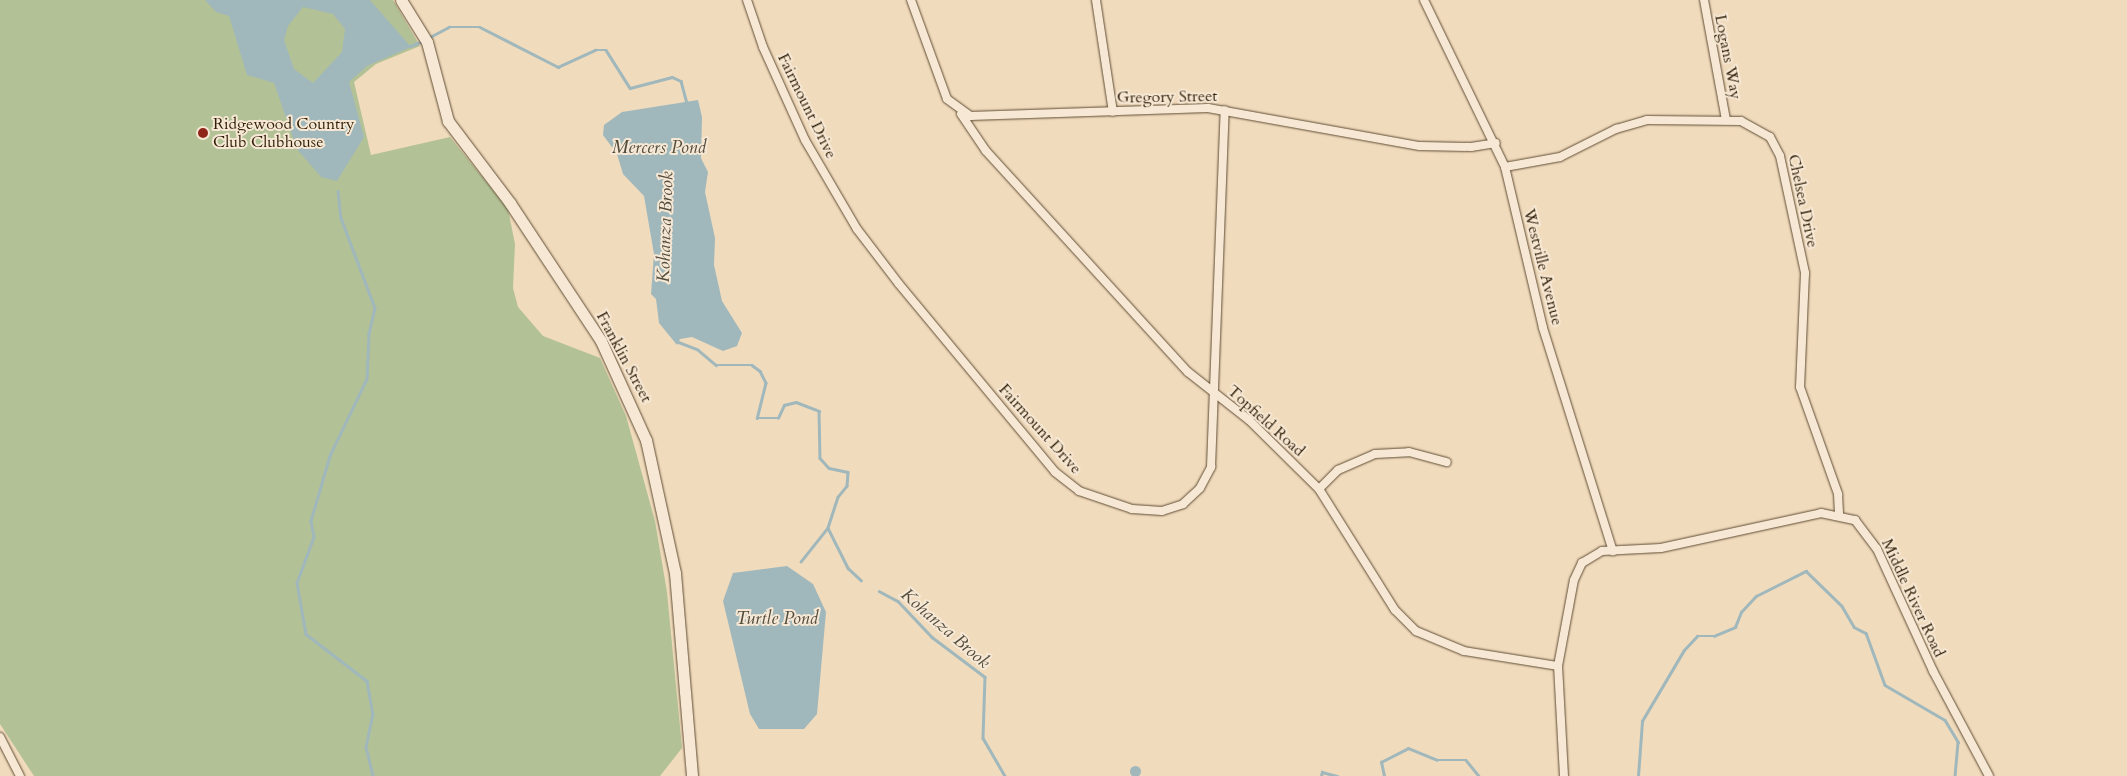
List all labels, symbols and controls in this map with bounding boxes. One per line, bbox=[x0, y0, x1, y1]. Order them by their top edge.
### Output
street label: Logans Way bbox=[1710, 13, 1746, 101]
street label: Fairmount Drive bbox=[773, 50, 841, 162]
street label: Gregory Street bbox=[1117, 87, 1217, 107]
place label: Ridgewood Country Club Clubhouse bbox=[213, 114, 354, 152]
marker: Ridgewood Country Club Clubhouse bbox=[197, 127, 209, 139]
water label: Mercers Pond bbox=[612, 137, 706, 159]
street label: Chelsea Drive bbox=[1784, 153, 1822, 249]
water label: Kohanza Brook bbox=[653, 171, 679, 283]
street label: Westville Avenue bbox=[1519, 207, 1567, 327]
street label: Franklin Street bbox=[592, 308, 656, 406]
street label: Fairmount Drive bbox=[995, 380, 1085, 478]
street label: Topfield Road bbox=[1223, 381, 1309, 461]
street label: Middle River Road bbox=[1877, 536, 1949, 660]
water label: Kohanza Brook bbox=[896, 584, 994, 674]
water label: Turtle Pond bbox=[736, 608, 818, 630]

